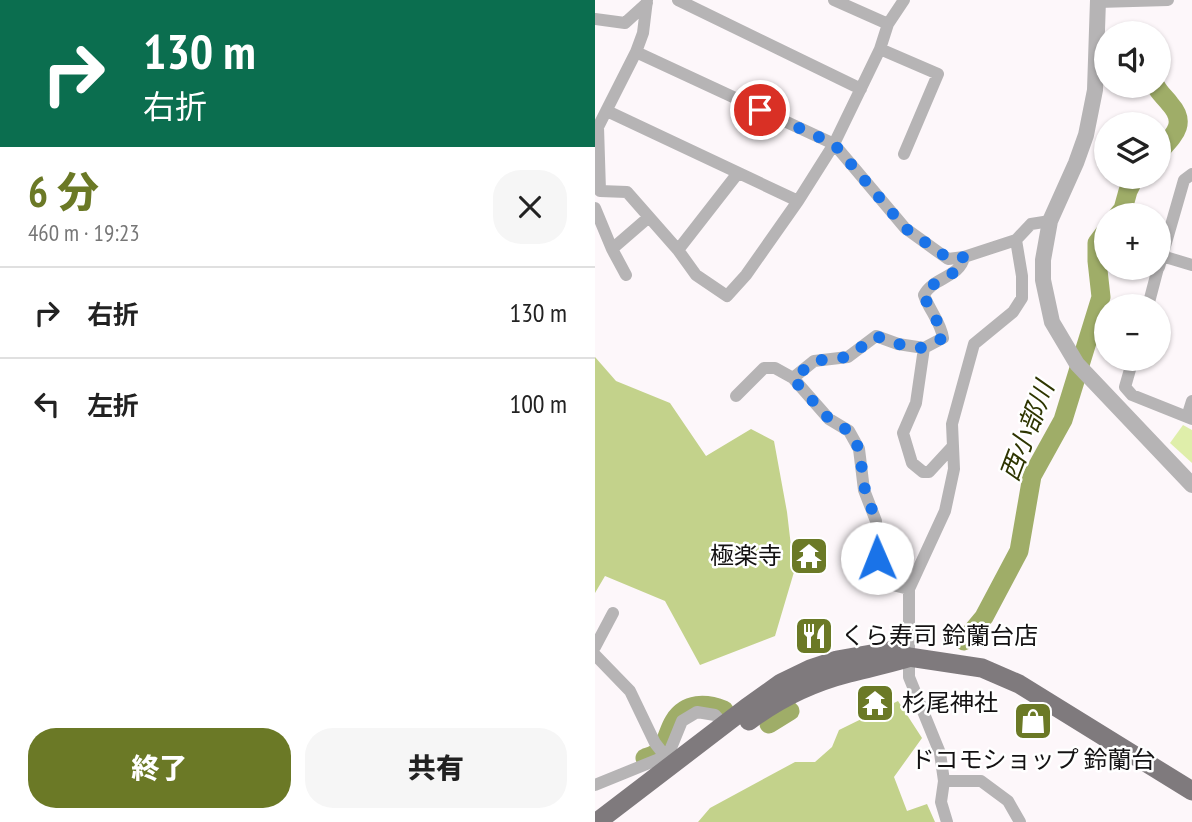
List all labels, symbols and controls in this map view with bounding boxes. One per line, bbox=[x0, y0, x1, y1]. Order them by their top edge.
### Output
text: 130 m bbox=[143, 19, 256, 83]
map controls bbox=[1094, 21, 1171, 371]
button: sound bbox=[1094, 21, 1171, 98]
icon: right bbox=[28, 28, 119, 119]
pin bbox=[730, 80, 790, 140]
text: 右折 bbox=[143, 85, 207, 127]
icon: arrive bbox=[741, 91, 779, 129]
button: layers bbox=[1094, 112, 1171, 189]
text: 6 分 bbox=[28, 164, 99, 219]
button: close bbox=[493, 170, 567, 244]
button: + bbox=[1094, 203, 1171, 280]
text: 460 m · 19:23 bbox=[28, 218, 140, 247]
icon: right bbox=[28, 294, 66, 332]
button: − bbox=[1094, 294, 1171, 371]
text: 130 m bbox=[509, 296, 567, 329]
text: 右折 bbox=[87, 298, 139, 331]
water label: 西小部川 bbox=[992, 374, 1062, 485]
icon: left bbox=[28, 385, 66, 423]
text: 100 m bbox=[509, 387, 567, 420]
text: 左折 bbox=[87, 389, 139, 422]
position arrow bbox=[840, 521, 914, 595]
temple icon: 極楽寺 bbox=[788, 535, 830, 577]
place label: 極楽寺 bbox=[710, 540, 782, 571]
restaurant icon: くら寿司 鈴蘭台店 bbox=[793, 615, 835, 657]
place label: くら寿司 鈴蘭台店 bbox=[841, 620, 1038, 651]
temple icon: 杉尾神社 bbox=[854, 682, 896, 724]
place label: 杉尾神社 bbox=[902, 687, 998, 718]
shop icon: ドコモショップ 鈴蘭台 bbox=[1012, 700, 1054, 742]
button: 終了 bbox=[28, 728, 291, 808]
button: 共有 bbox=[305, 728, 567, 808]
place label: ドコモショップ 鈴蘭台 bbox=[910, 744, 1156, 775]

